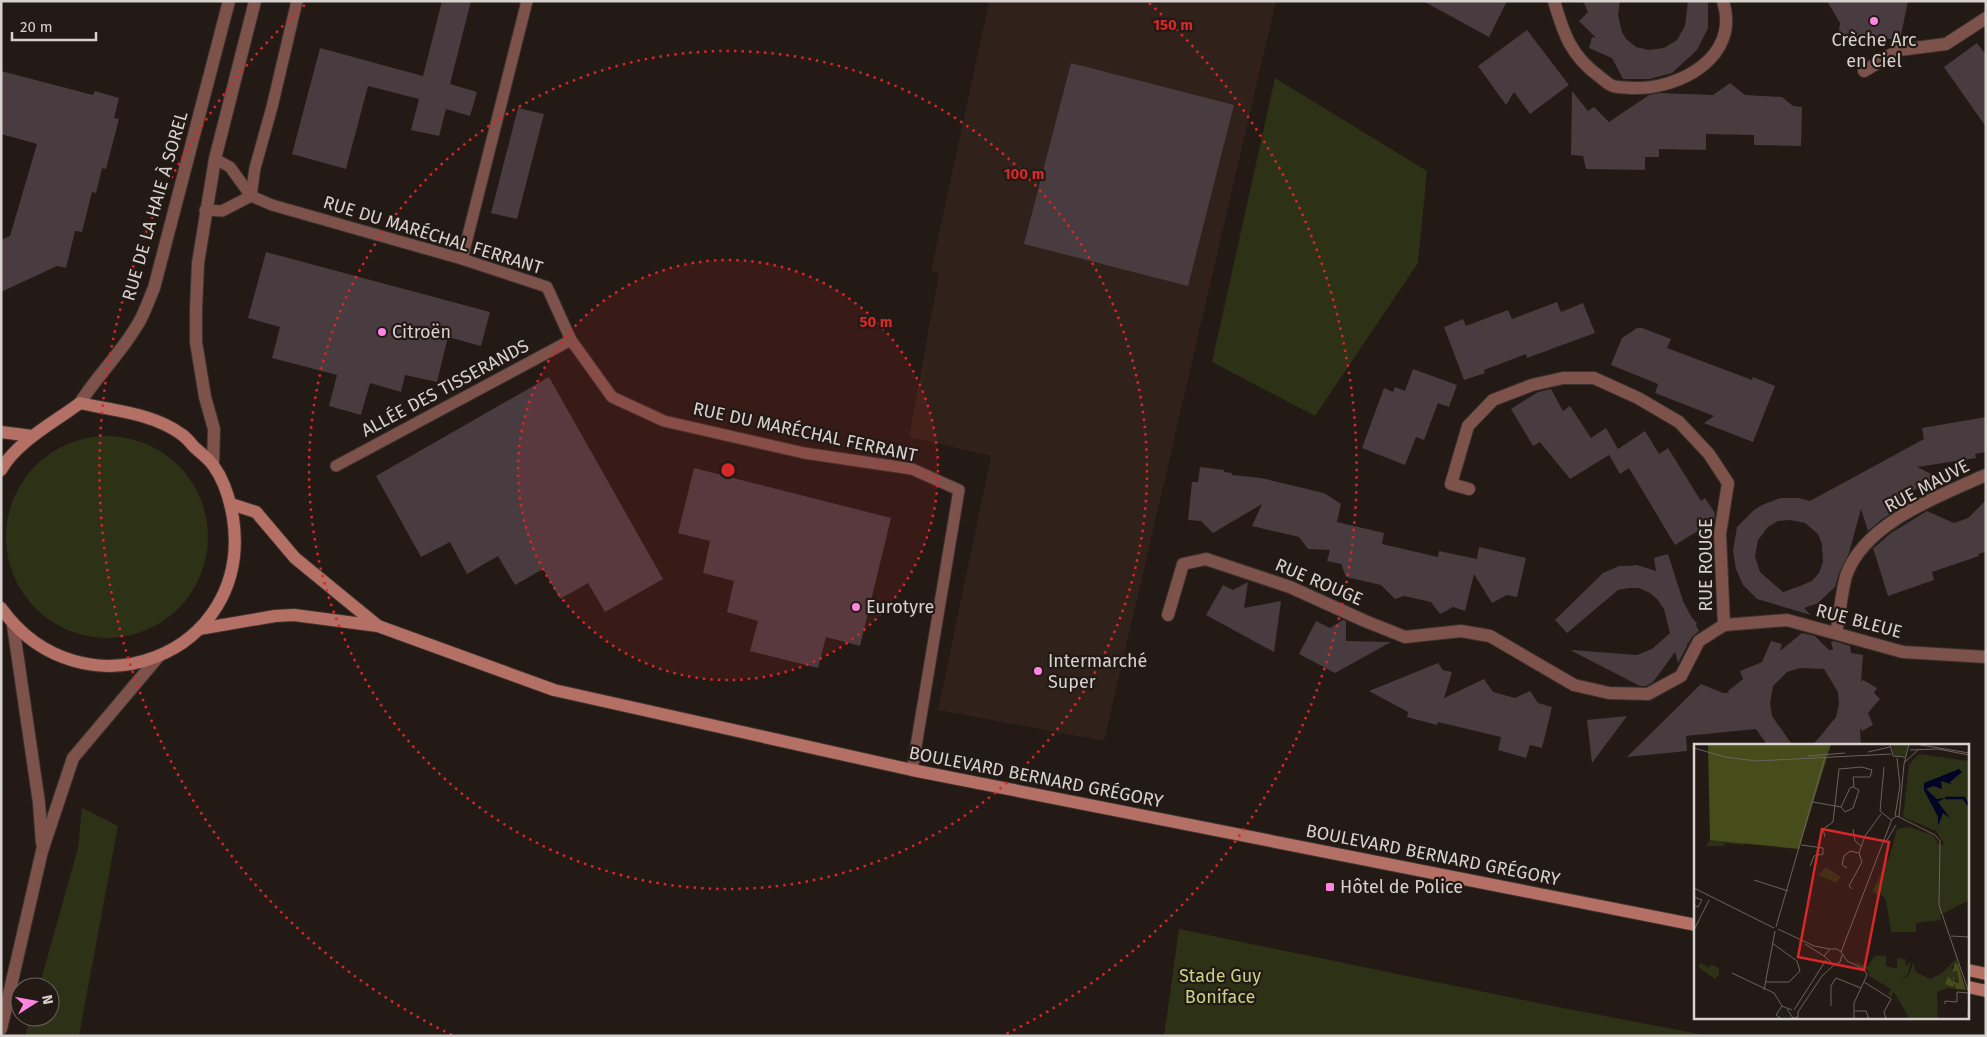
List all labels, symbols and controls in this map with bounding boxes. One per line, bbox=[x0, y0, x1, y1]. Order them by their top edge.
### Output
scale bar bbox=[12, 10, 96, 42]
marker: Crèche Arc en Ciel bbox=[1868, 15, 1880, 27]
text: 150 m bbox=[1153, 16, 1193, 34]
text: 20 m bbox=[20, 18, 53, 36]
place label: Crèche Arc en Ciel bbox=[1831, 29, 1917, 72]
street label: RUE DE LA HAIE À SOREL bbox=[116, 108, 193, 303]
text: 100 m bbox=[1004, 165, 1044, 183]
street label: RUE DU MARÉCHAL FERRANT bbox=[321, 190, 546, 279]
text: 50 m bbox=[859, 313, 893, 331]
place label: Citroën bbox=[392, 321, 451, 343]
marker: Citroën bbox=[376, 326, 388, 338]
street label: ALLÉE DES TISSERANDS bbox=[357, 334, 533, 441]
street label: RUE DU MARÉCHAL FERRANT bbox=[691, 397, 920, 467]
street label: RUE MAUVE bbox=[1881, 455, 1973, 517]
centre of rings bbox=[719, 461, 737, 479]
street label: RUE ROUGE bbox=[1695, 518, 1717, 612]
street label: RUE ROUGE bbox=[1272, 554, 1366, 610]
place label: Eurotyre bbox=[866, 596, 934, 618]
street label: RUE BLEUE bbox=[1814, 599, 1904, 643]
marker: Eurotyre bbox=[850, 601, 862, 613]
place label: Intermarché Super bbox=[1048, 650, 1147, 693]
marker: Intermarché Super bbox=[1032, 665, 1044, 677]
street label: BOULEVARD BERNARD GRÉGORY bbox=[907, 741, 1165, 812]
inset map bbox=[1694, 744, 1970, 1020]
street label: BOULEVARD BERNARD GRÉGORY bbox=[1304, 819, 1562, 890]
place label: Hôtel de Police bbox=[1340, 876, 1463, 898]
marker: Hôtel de Police bbox=[1324, 881, 1336, 893]
park label: Stade Guy Boniface bbox=[1179, 965, 1261, 1008]
north arrow bbox=[10, 977, 60, 1027]
text: N bbox=[38, 993, 57, 1006]

